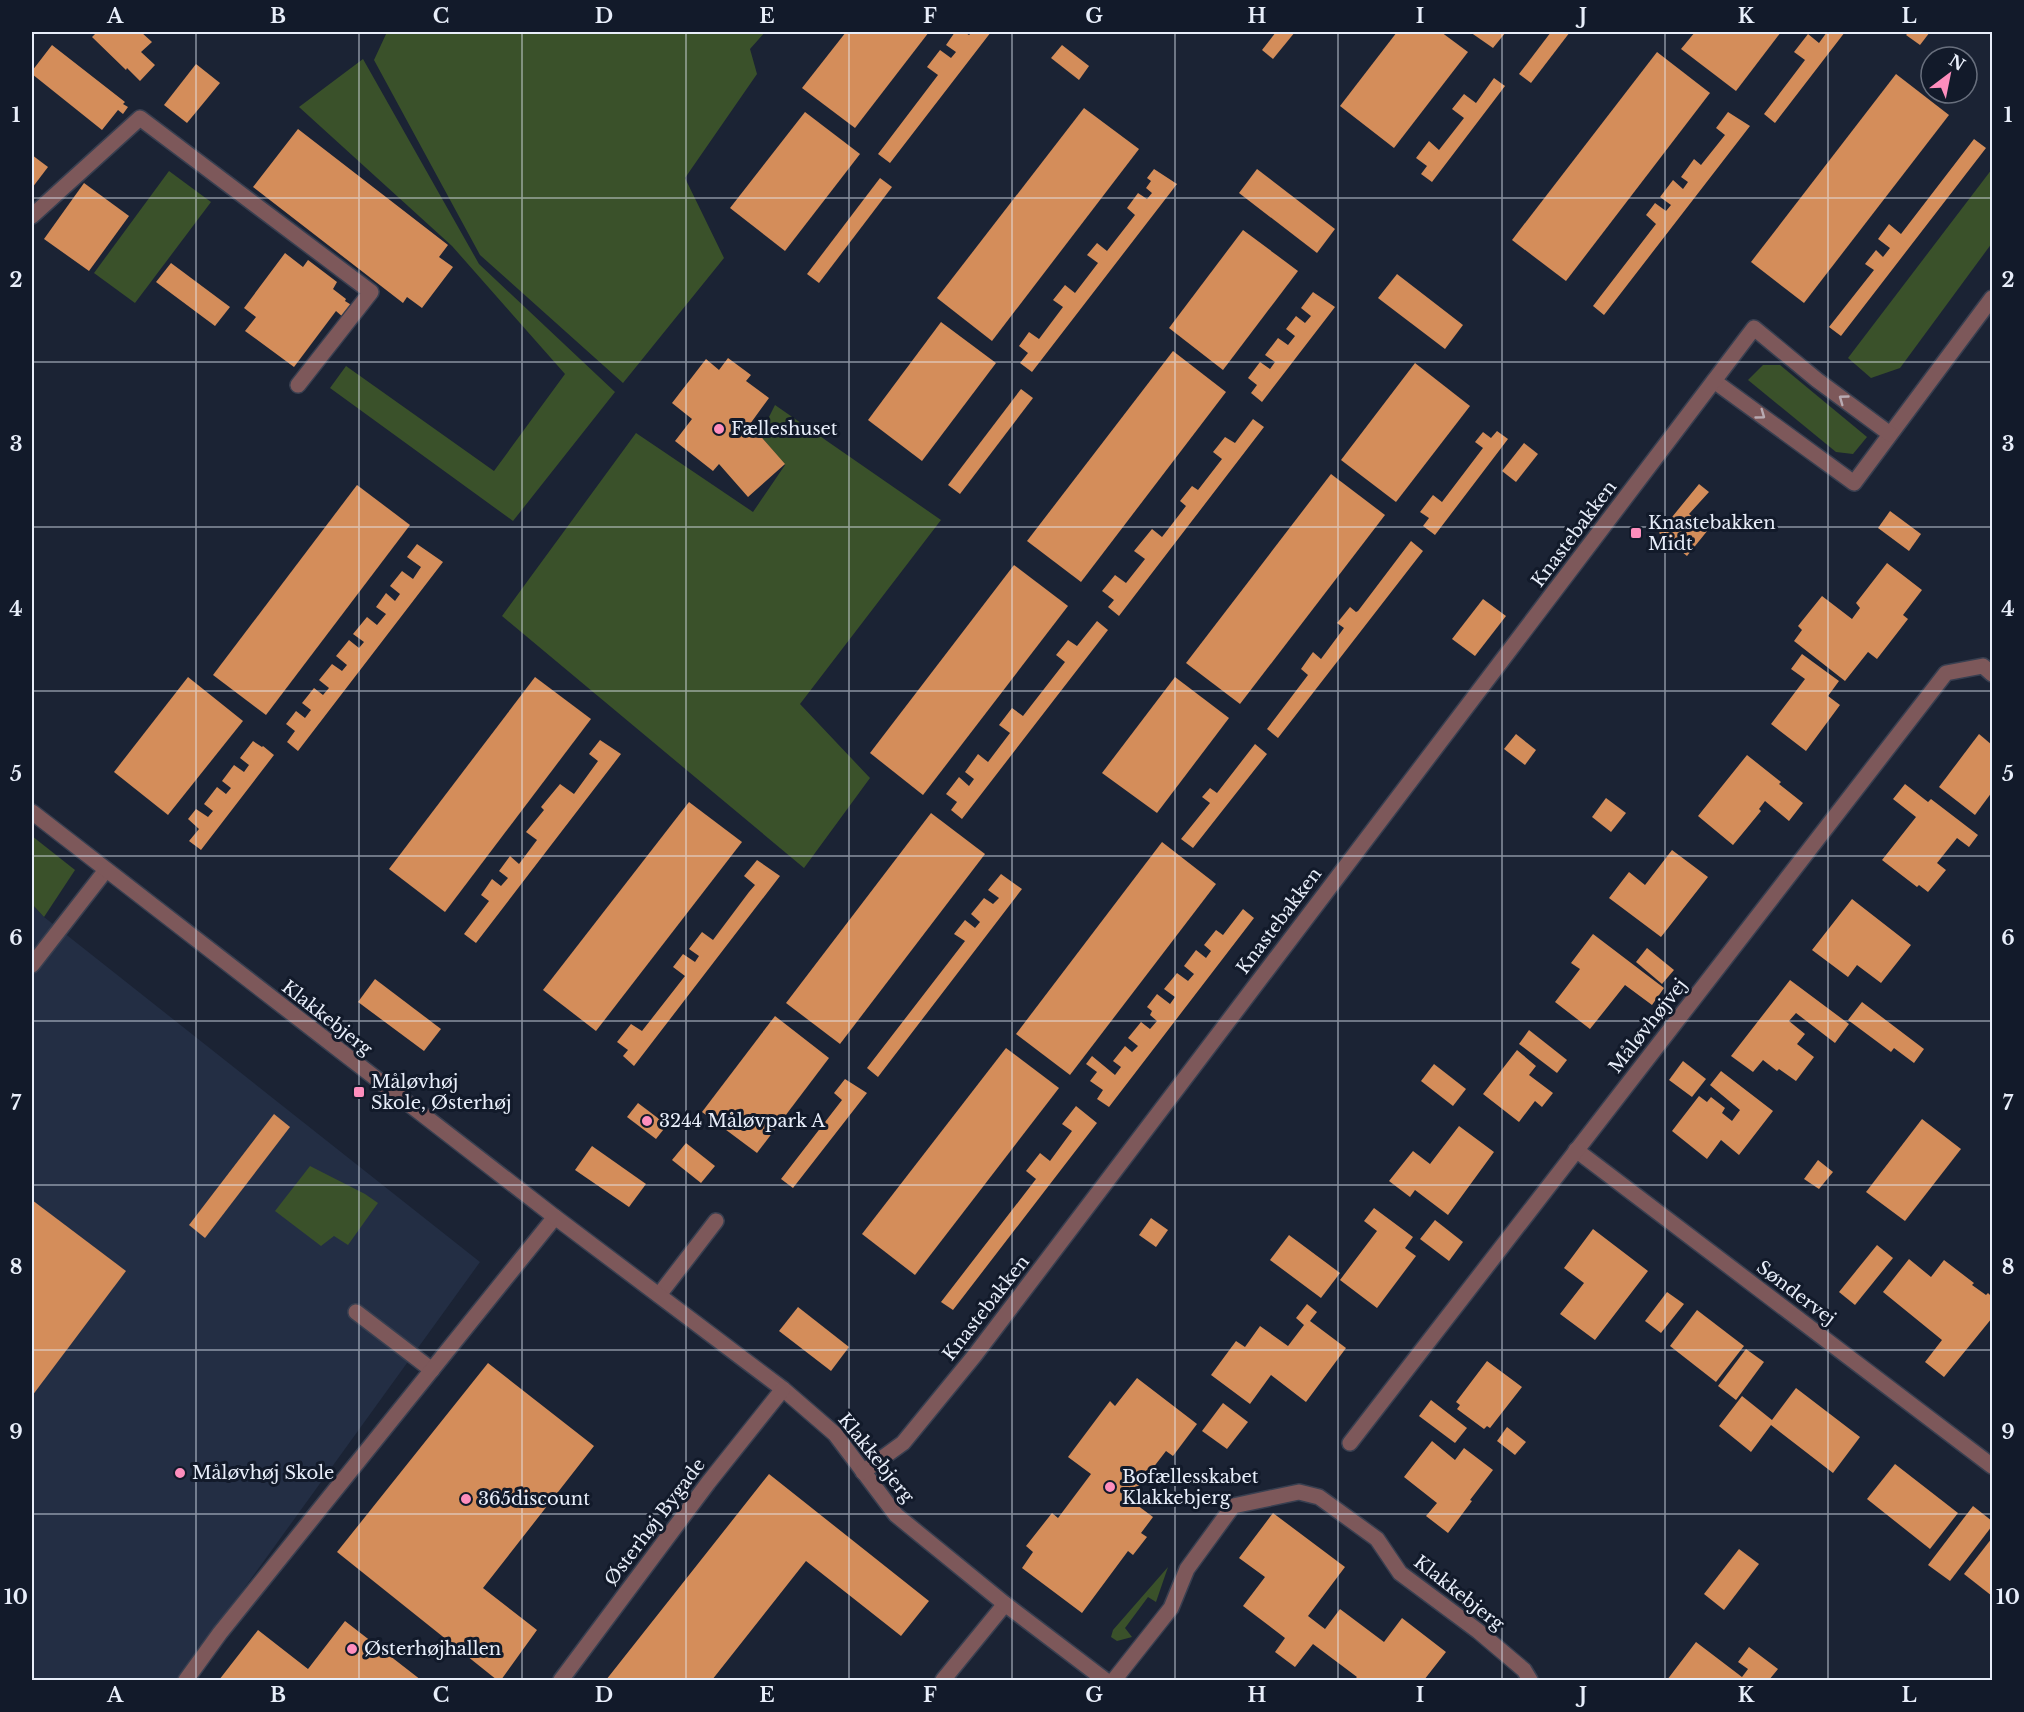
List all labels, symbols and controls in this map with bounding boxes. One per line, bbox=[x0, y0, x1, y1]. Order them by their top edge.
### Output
text: A bbox=[106, 4, 124, 28]
text: B bbox=[270, 4, 286, 28]
text: C bbox=[433, 4, 449, 28]
text: D bbox=[595, 4, 613, 28]
text: E bbox=[759, 4, 775, 28]
text: F bbox=[923, 4, 937, 28]
text: G bbox=[1085, 4, 1103, 28]
text: H bbox=[1248, 4, 1267, 28]
text: I bbox=[1416, 4, 1424, 28]
text: J bbox=[1575, 4, 1587, 28]
text: K bbox=[1738, 4, 1755, 28]
text: L bbox=[1901, 4, 1917, 28]
north arrow bbox=[1919, 45, 1979, 105]
text: N bbox=[1945, 50, 1969, 75]
text: 1 bbox=[12, 103, 21, 127]
text: 1 bbox=[2004, 103, 2013, 127]
text: 2 bbox=[9, 268, 23, 292]
text: 2 bbox=[2001, 268, 2015, 292]
one-way arrow bbox=[1839, 395, 1850, 406]
one-way arrow bbox=[1755, 408, 1766, 419]
place label: Fælleshuset bbox=[731, 418, 838, 440]
marker: Fælleshuset bbox=[712, 422, 726, 436]
text: 3 bbox=[10, 432, 22, 456]
text: 3 bbox=[2002, 432, 2014, 456]
street label: Knastebakken bbox=[1527, 476, 1621, 592]
place label: Knastebakken Midt bbox=[1648, 512, 1776, 555]
marker: Knastebakken Midt bbox=[1629, 526, 1643, 540]
text: 4 bbox=[9, 597, 23, 621]
text: 4 bbox=[2001, 597, 2015, 621]
text: 5 bbox=[10, 762, 22, 786]
text: 5 bbox=[2002, 762, 2014, 786]
street label: Knastebakken bbox=[1232, 863, 1326, 979]
text: 6 bbox=[9, 926, 23, 950]
text: 6 bbox=[2001, 926, 2015, 950]
street label: Måløvhøjvej bbox=[1604, 974, 1692, 1078]
street label: Klakkebjerg bbox=[277, 976, 377, 1060]
place label: Måløvhøj Skole, Østerhøj bbox=[371, 1071, 512, 1114]
marker: Måløvhøj Skole, Østerhøj bbox=[352, 1085, 366, 1099]
text: 7 bbox=[11, 1091, 22, 1115]
text: 7 bbox=[2003, 1091, 2014, 1115]
place label: 3244 Måløvpark A bbox=[659, 1110, 826, 1132]
marker: 3244 Måløvpark A bbox=[640, 1114, 654, 1128]
street label: Knastebakken bbox=[938, 1251, 1034, 1365]
text: 8 bbox=[10, 1255, 22, 1279]
text: 8 bbox=[2002, 1255, 2014, 1279]
street label: Søndervej bbox=[1752, 1256, 1840, 1330]
street label: Klakkebjerg bbox=[833, 1409, 919, 1507]
text: 9 bbox=[9, 1420, 23, 1444]
text: 9 bbox=[2001, 1420, 2015, 1444]
street label: Østerhøj Bygade bbox=[600, 1454, 710, 1590]
place label: Måløvhøj Skole bbox=[192, 1462, 334, 1484]
marker: Måløvhøj Skole bbox=[173, 1466, 187, 1480]
place label: Bofællesskabet Klakkebjerg bbox=[1122, 1466, 1259, 1509]
marker: Bofællesskabet Klakkebjerg bbox=[1103, 1480, 1117, 1494]
place label: 365discount bbox=[478, 1488, 590, 1510]
marker: 365discount bbox=[459, 1492, 473, 1506]
street label: Klakkebjerg bbox=[1409, 1551, 1509, 1635]
text: 10 bbox=[4, 1585, 28, 1609]
text: 10 bbox=[1996, 1585, 2020, 1609]
place label: Østerhøjhallen bbox=[364, 1638, 501, 1660]
marker: Østerhøjhallen bbox=[345, 1642, 359, 1656]
text: A bbox=[106, 1683, 124, 1707]
text: B bbox=[270, 1683, 286, 1707]
text: C bbox=[433, 1683, 449, 1707]
text: D bbox=[595, 1683, 613, 1707]
text: E bbox=[759, 1683, 775, 1707]
text: F bbox=[923, 1683, 937, 1707]
text: G bbox=[1085, 1683, 1103, 1707]
text: H bbox=[1248, 1683, 1267, 1707]
text: I bbox=[1416, 1683, 1424, 1707]
text: J bbox=[1575, 1683, 1587, 1707]
text: K bbox=[1738, 1683, 1755, 1707]
text: L bbox=[1901, 1683, 1917, 1707]

